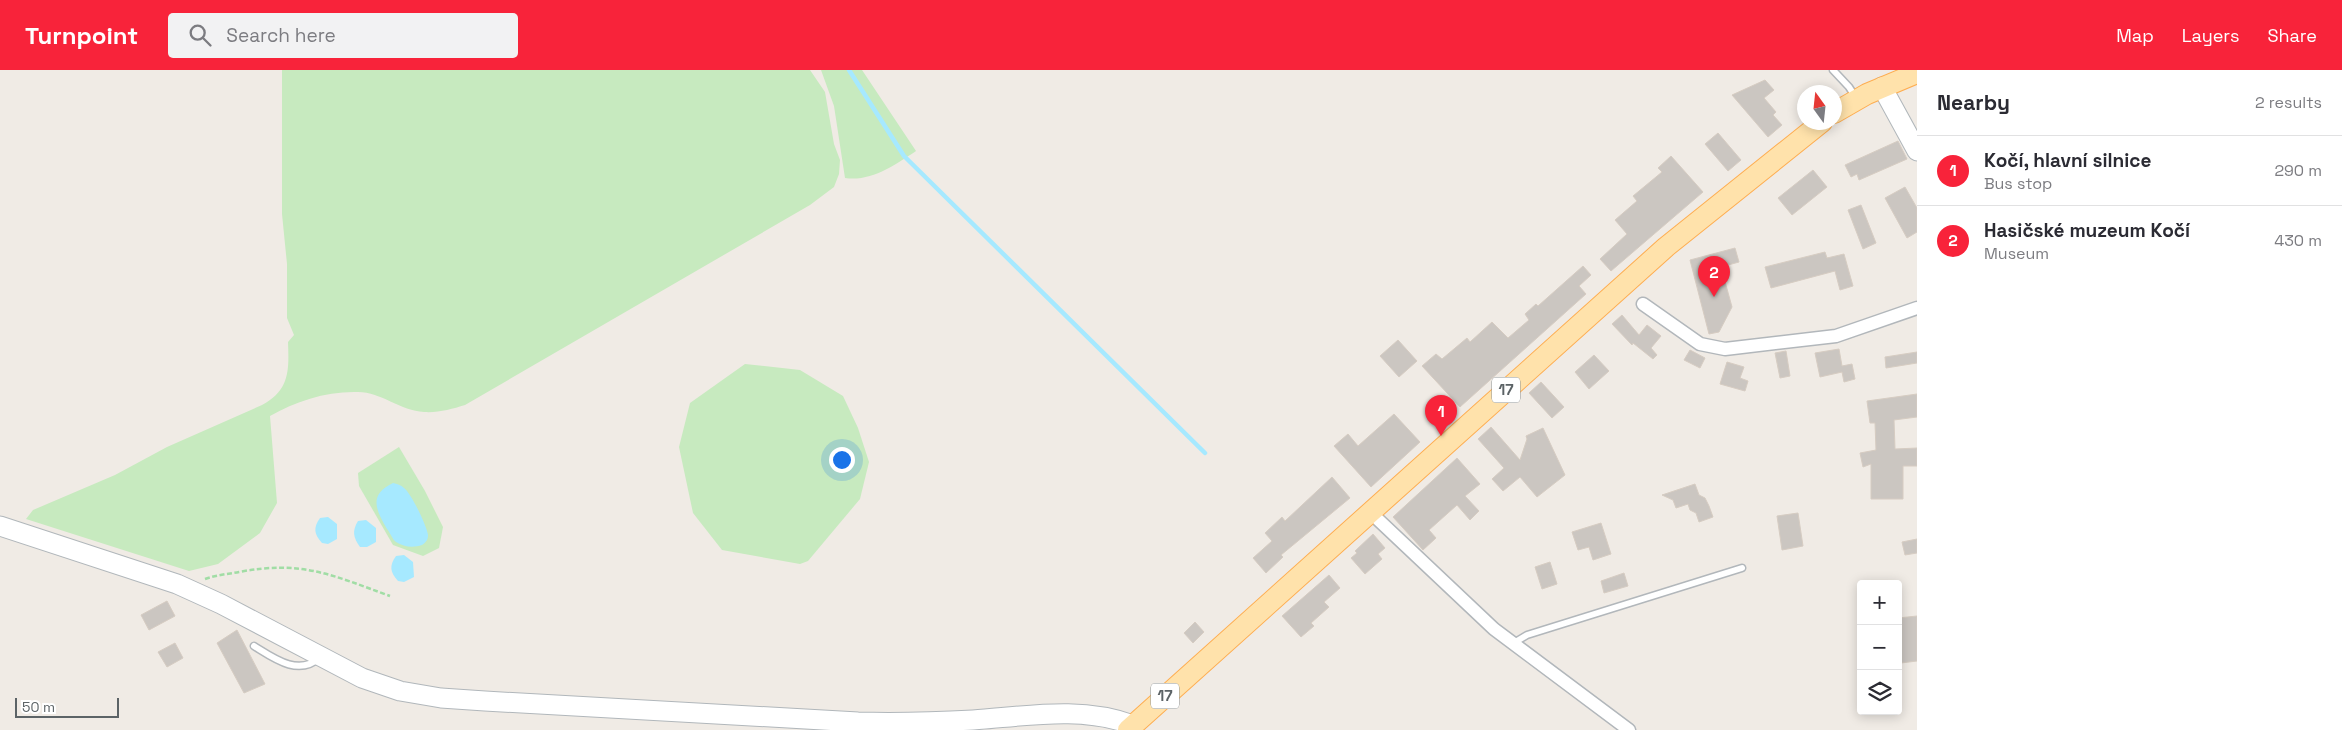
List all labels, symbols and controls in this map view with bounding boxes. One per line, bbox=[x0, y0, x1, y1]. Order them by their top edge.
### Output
search box bbox=[168, 13, 518, 58]
text: Turnpoint bbox=[25, 20, 138, 51]
icon: search bbox=[186, 21, 214, 49]
text: Search here bbox=[226, 23, 336, 48]
text: Map bbox=[2116, 24, 2154, 47]
text: Layers bbox=[2182, 24, 2239, 47]
text: Share bbox=[2267, 24, 2317, 47]
north arrow bbox=[1797, 85, 1842, 130]
text: Nearby bbox=[1937, 89, 2010, 116]
text: 2 results bbox=[2255, 92, 2322, 113]
text: Kočí, hlavní silnice bbox=[1984, 148, 2151, 173]
text: 1 bbox=[1949, 160, 1957, 181]
text: 290 m bbox=[2274, 160, 2322, 181]
text: Bus stop bbox=[1984, 173, 2052, 194]
text: Hasičské muzeum Kočí bbox=[1984, 218, 2190, 243]
text: 2 bbox=[1948, 230, 1958, 251]
text: 430 m bbox=[2274, 230, 2322, 251]
text: Museum bbox=[1984, 243, 2049, 264]
pin: 2 bbox=[1698, 256, 1730, 297]
road number: 17 bbox=[1492, 378, 1520, 402]
pin: 1 bbox=[1425, 395, 1457, 436]
your location bbox=[829, 447, 855, 473]
map controls bbox=[1857, 580, 1902, 715]
button: + bbox=[1857, 580, 1902, 625]
button: − bbox=[1857, 625, 1902, 670]
button: layers bbox=[1857, 670, 1902, 715]
road number: 17 bbox=[1151, 684, 1179, 708]
scale bar bbox=[15, 695, 119, 718]
text: 50 m bbox=[22, 698, 55, 716]

